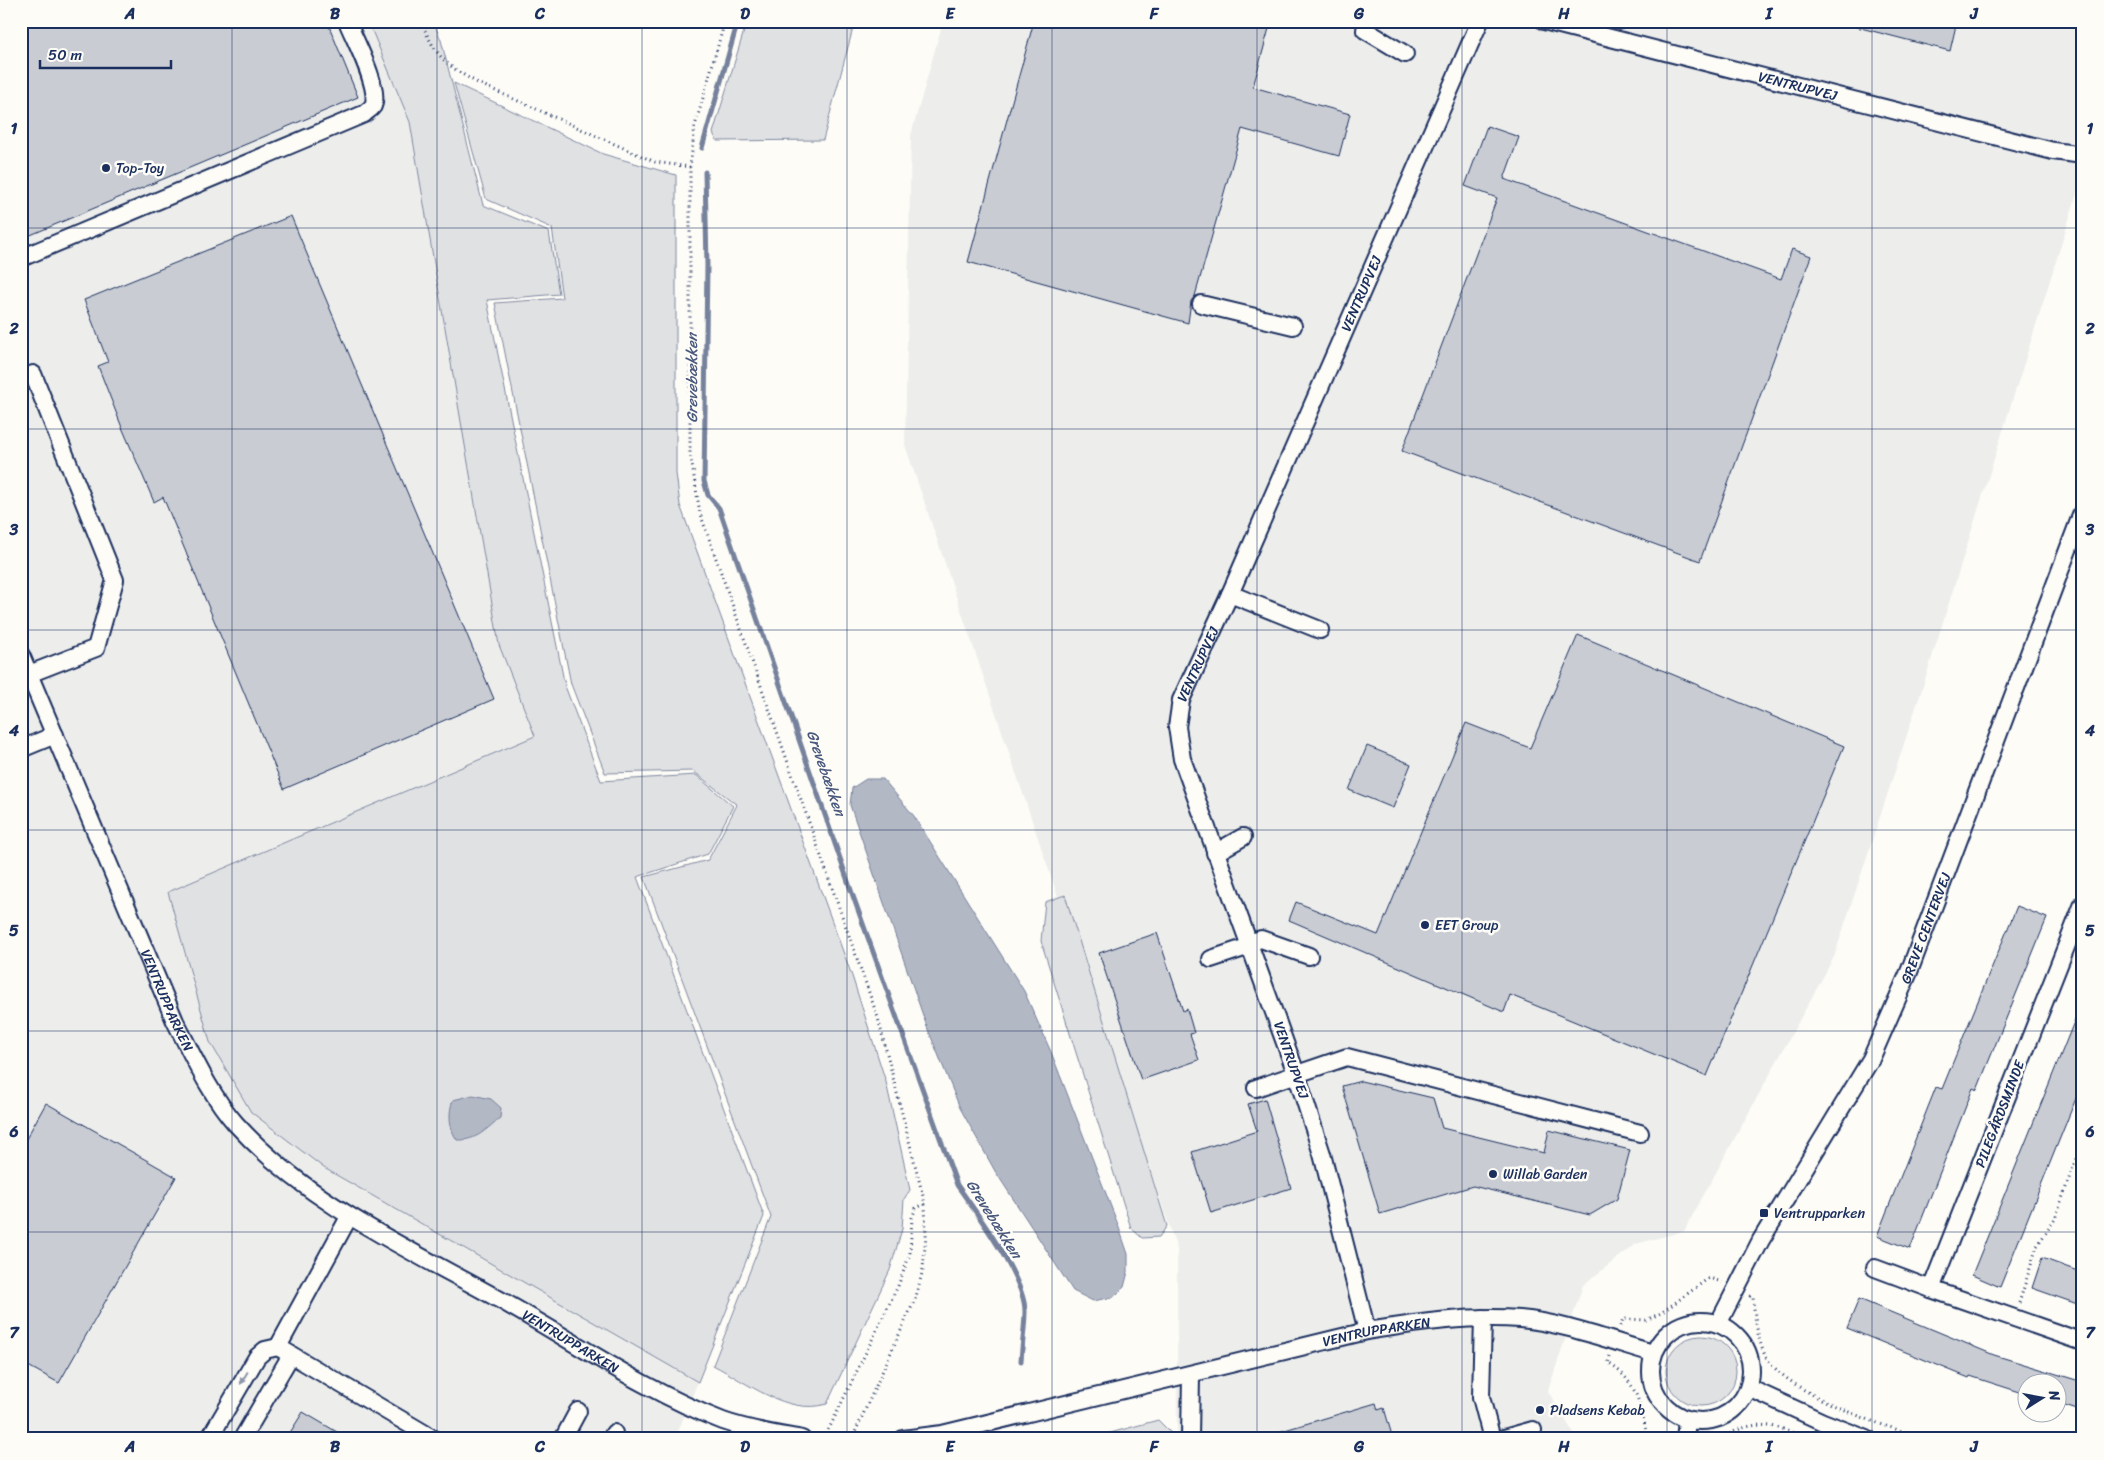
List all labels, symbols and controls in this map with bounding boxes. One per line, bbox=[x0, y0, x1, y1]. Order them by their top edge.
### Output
text: A bbox=[124, 0, 135, 28]
text: B bbox=[330, 0, 341, 28]
text: C bbox=[534, 0, 546, 28]
text: D bbox=[740, 0, 750, 28]
text: E bbox=[946, 0, 956, 28]
text: F bbox=[1149, 0, 1160, 28]
text: G bbox=[1353, 0, 1365, 28]
text: H bbox=[1557, 0, 1570, 28]
text: I bbox=[1765, 0, 1774, 28]
text: J bbox=[1969, 0, 1979, 28]
scale bar bbox=[40, 38, 171, 70]
text: 50 m bbox=[48, 42, 83, 68]
street label: VENTRUPVEJ bbox=[1756, 64, 1840, 108]
text: 1 bbox=[11, 114, 18, 143]
text: 1 bbox=[2087, 114, 2094, 143]
place label: Top-Toy bbox=[116, 156, 165, 181]
marker: Top-Toy bbox=[100, 162, 112, 174]
street label: VENTRUPVEJ bbox=[1334, 251, 1389, 335]
text: 2 bbox=[8, 314, 19, 343]
text: 2 bbox=[2084, 314, 2095, 343]
water label: Grevebækken bbox=[679, 331, 705, 423]
text: 3 bbox=[9, 515, 19, 544]
text: 3 bbox=[2085, 515, 2095, 544]
street label: VENTRUPVEJ bbox=[1169, 622, 1226, 706]
text: 4 bbox=[8, 716, 19, 745]
text: 4 bbox=[2084, 716, 2095, 745]
water label: Grevebækken bbox=[799, 726, 853, 821]
street label: GREVE CENTERVEJ bbox=[1893, 869, 1958, 988]
place label: EET Group bbox=[1435, 913, 1499, 938]
text: 5 bbox=[9, 916, 19, 945]
text: 5 bbox=[2085, 916, 2095, 945]
marker: EET Group bbox=[1419, 919, 1431, 931]
street label: VENTRUPPARKEN bbox=[134, 945, 201, 1056]
street label: VENTRUPVEJ bbox=[1266, 1018, 1316, 1102]
street label: PILEGÅRDSMINDE bbox=[1968, 1055, 2032, 1171]
text: 6 bbox=[8, 1117, 19, 1146]
text: 6 bbox=[2084, 1117, 2095, 1146]
place label: Willab Garden bbox=[1503, 1162, 1588, 1187]
marker: Willab Garden bbox=[1487, 1168, 1499, 1180]
water label: Grevebækken bbox=[959, 1174, 1030, 1265]
place label: Ventrupparken bbox=[1774, 1201, 1865, 1226]
marker: Ventrupparken bbox=[1758, 1207, 1770, 1219]
street label: VENTRUPPARKEN bbox=[517, 1302, 624, 1380]
street label: VENTRUPPARKEN bbox=[1320, 1309, 1432, 1354]
text: 7 bbox=[9, 1318, 20, 1347]
text: 7 bbox=[2085, 1318, 2096, 1347]
one-way arrow bbox=[240, 1372, 249, 1385]
north arrow bbox=[2016, 1372, 2066, 1422]
text: N bbox=[2041, 1387, 2068, 1403]
place label: Pladsens Kebab bbox=[1550, 1398, 1645, 1423]
marker: Pladsens Kebab bbox=[1534, 1404, 1546, 1416]
text: A bbox=[124, 1432, 135, 1460]
text: B bbox=[330, 1432, 341, 1460]
text: C bbox=[534, 1432, 546, 1460]
text: D bbox=[740, 1432, 750, 1460]
text: E bbox=[946, 1432, 956, 1460]
text: F bbox=[1149, 1432, 1160, 1460]
text: G bbox=[1353, 1432, 1365, 1460]
text: H bbox=[1557, 1432, 1570, 1460]
text: I bbox=[1765, 1432, 1774, 1460]
text: J bbox=[1969, 1432, 1979, 1460]

